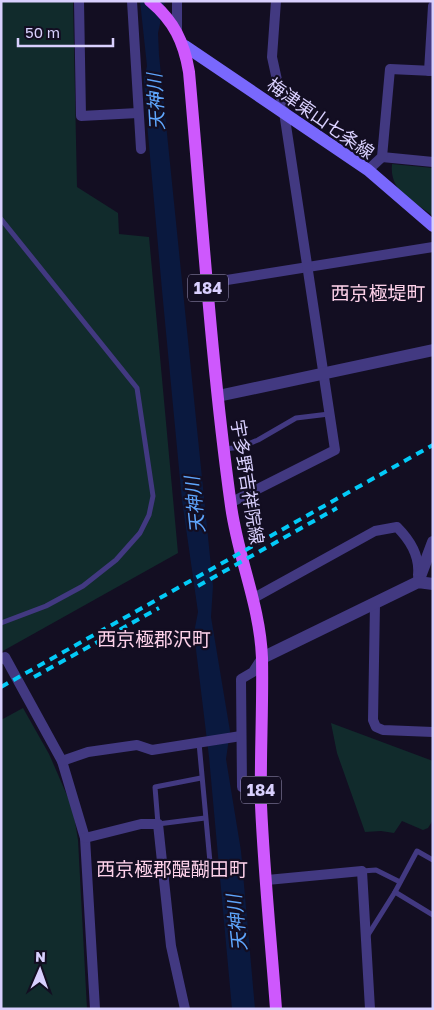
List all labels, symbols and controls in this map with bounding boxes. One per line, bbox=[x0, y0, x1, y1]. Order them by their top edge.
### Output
scale bar bbox=[18, 15, 112, 47]
text: 50 m bbox=[25, 23, 60, 41]
water label: 天神川 bbox=[142, 71, 168, 131]
street label: 梅津東山七条線 bbox=[263, 73, 379, 163]
road number: 184 bbox=[188, 274, 228, 302]
district label: 西京極堤町 bbox=[330, 281, 426, 304]
street label: 宇多野吉祥院線 bbox=[227, 418, 269, 546]
water label: 天神川 bbox=[179, 473, 208, 535]
district label: 西京極郡沢町 bbox=[97, 627, 211, 650]
road number: 184 bbox=[241, 776, 281, 804]
district label: 西京極郡醍醐田町 bbox=[96, 857, 248, 880]
water label: 天神川 bbox=[221, 891, 250, 953]
north arrow bbox=[15, 945, 65, 995]
text: N bbox=[35, 948, 46, 965]

